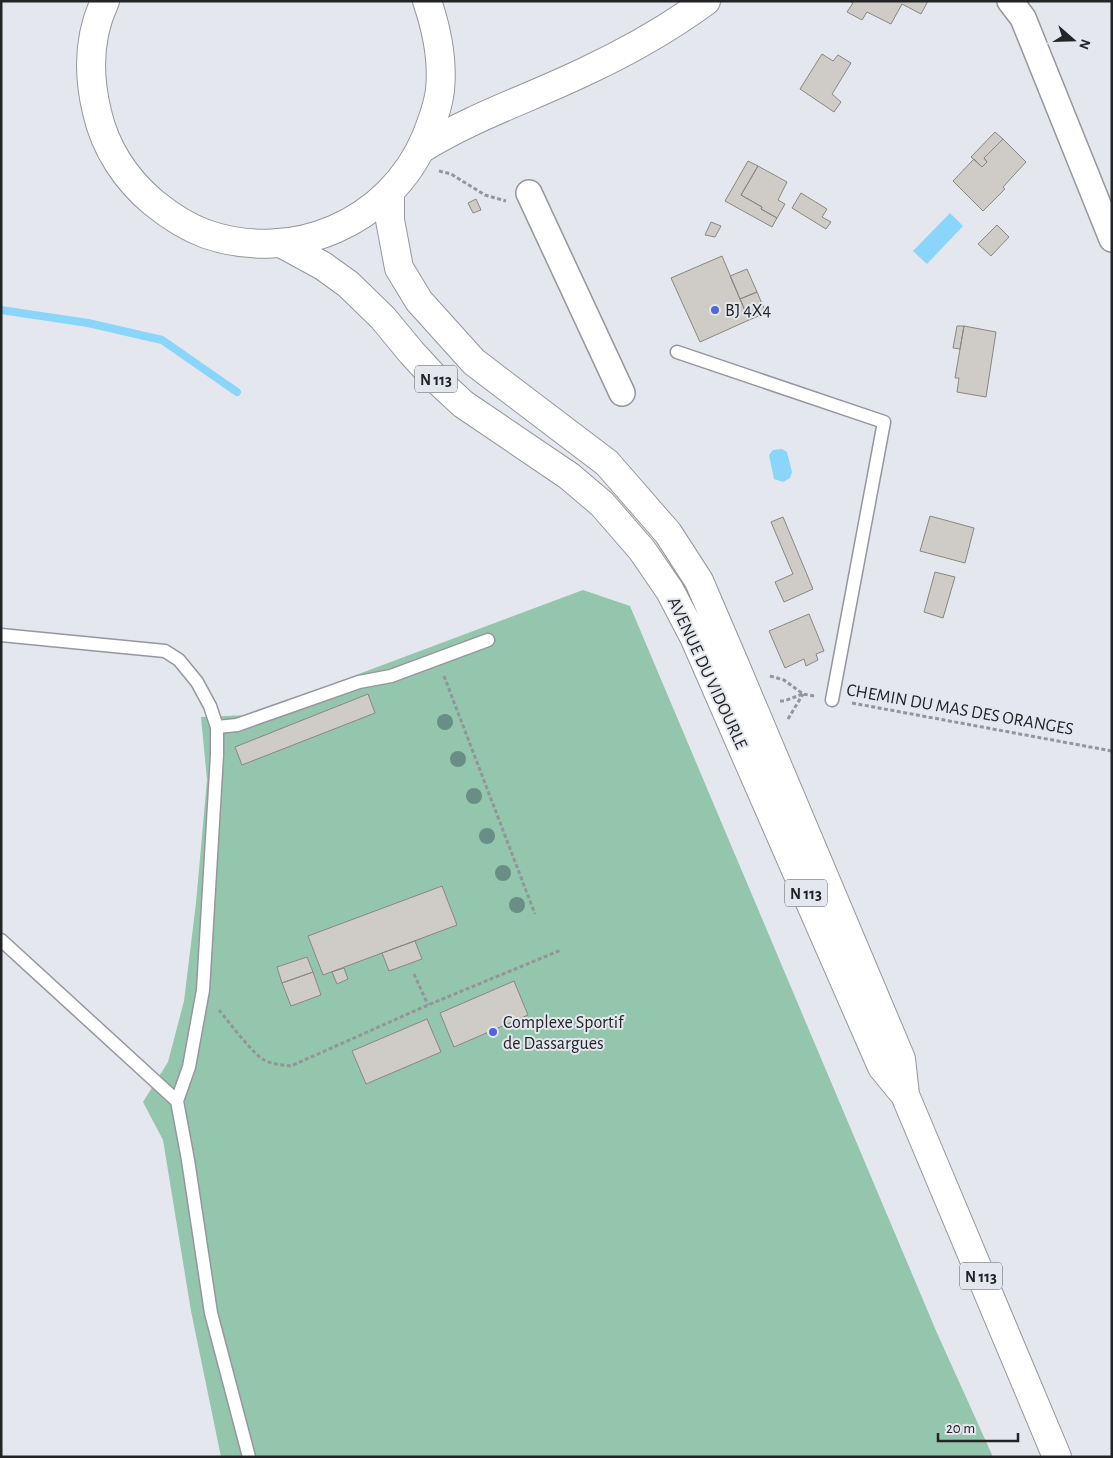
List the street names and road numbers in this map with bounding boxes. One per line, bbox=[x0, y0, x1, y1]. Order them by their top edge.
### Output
road number: N 113 bbox=[415, 366, 457, 392]
street label: AVENUE DU VIDOURLE bbox=[664, 595, 750, 752]
street label: CHEMIN DU MAS DES ORANGES bbox=[845, 681, 1075, 739]
road number: N 113 bbox=[785, 880, 827, 906]
road number: N 113 bbox=[960, 1262, 1002, 1290]

